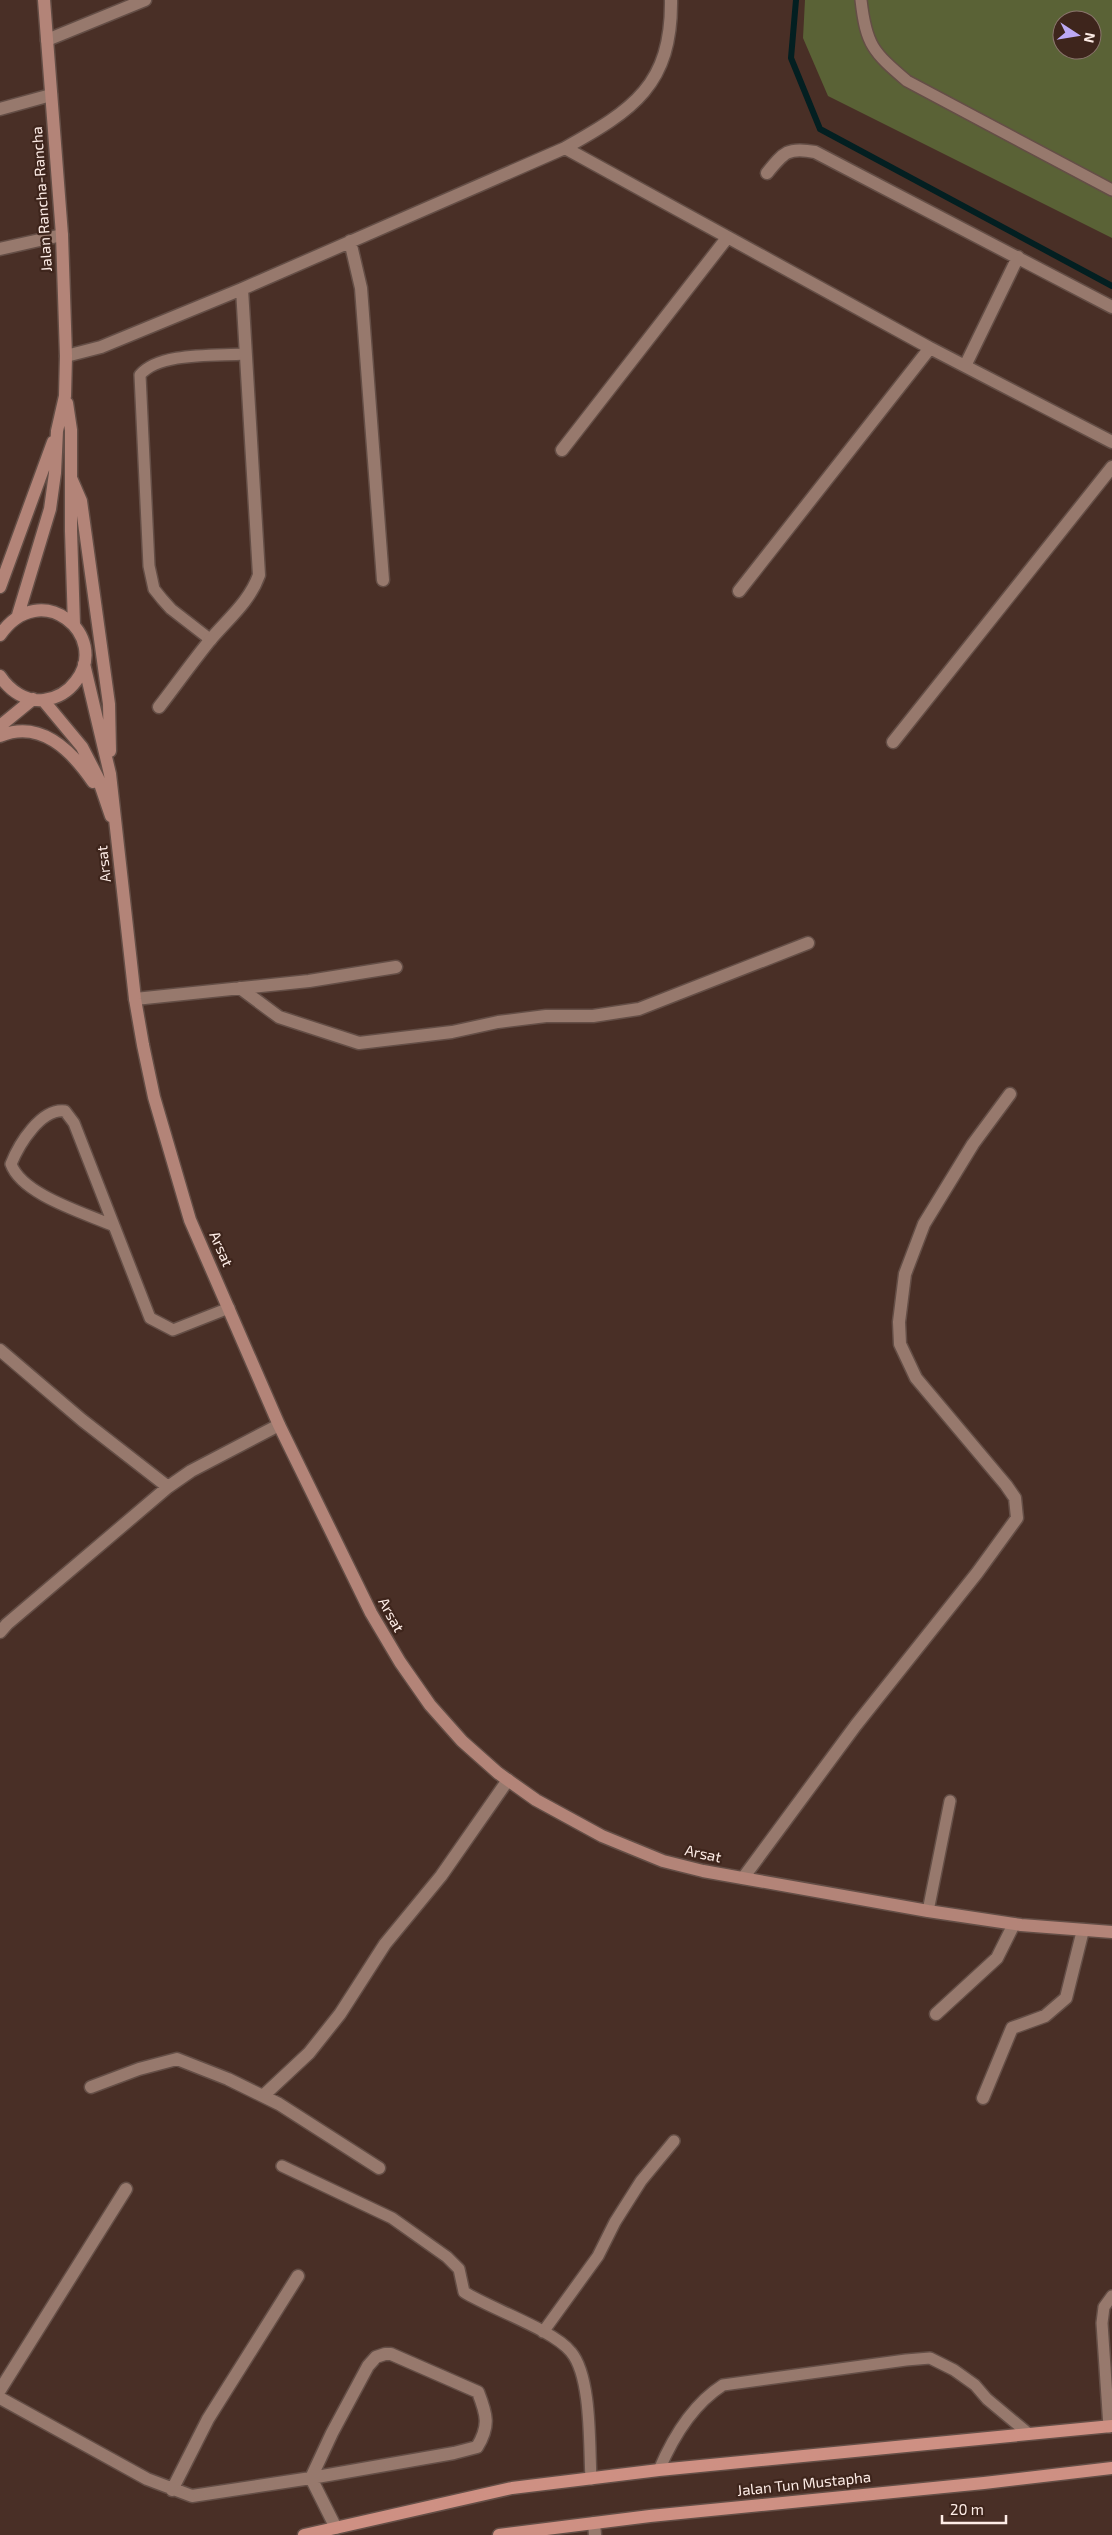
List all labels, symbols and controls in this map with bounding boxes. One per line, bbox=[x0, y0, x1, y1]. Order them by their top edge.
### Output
north arrow bbox=[1052, 10, 1102, 60]
text: N bbox=[1081, 31, 1100, 45]
street label: Jalan Rancha-Rancha bbox=[27, 126, 55, 272]
street label: Arsat bbox=[92, 845, 114, 883]
street label: Arsat bbox=[206, 1228, 238, 1269]
street label: Arsat bbox=[375, 1594, 409, 1635]
street label: Arsat bbox=[683, 1840, 723, 1866]
street label: Jalan Tun Mustapha bbox=[736, 2467, 872, 2499]
scale bar bbox=[942, 2492, 1006, 2524]
text: 20 m bbox=[950, 2500, 984, 2518]

